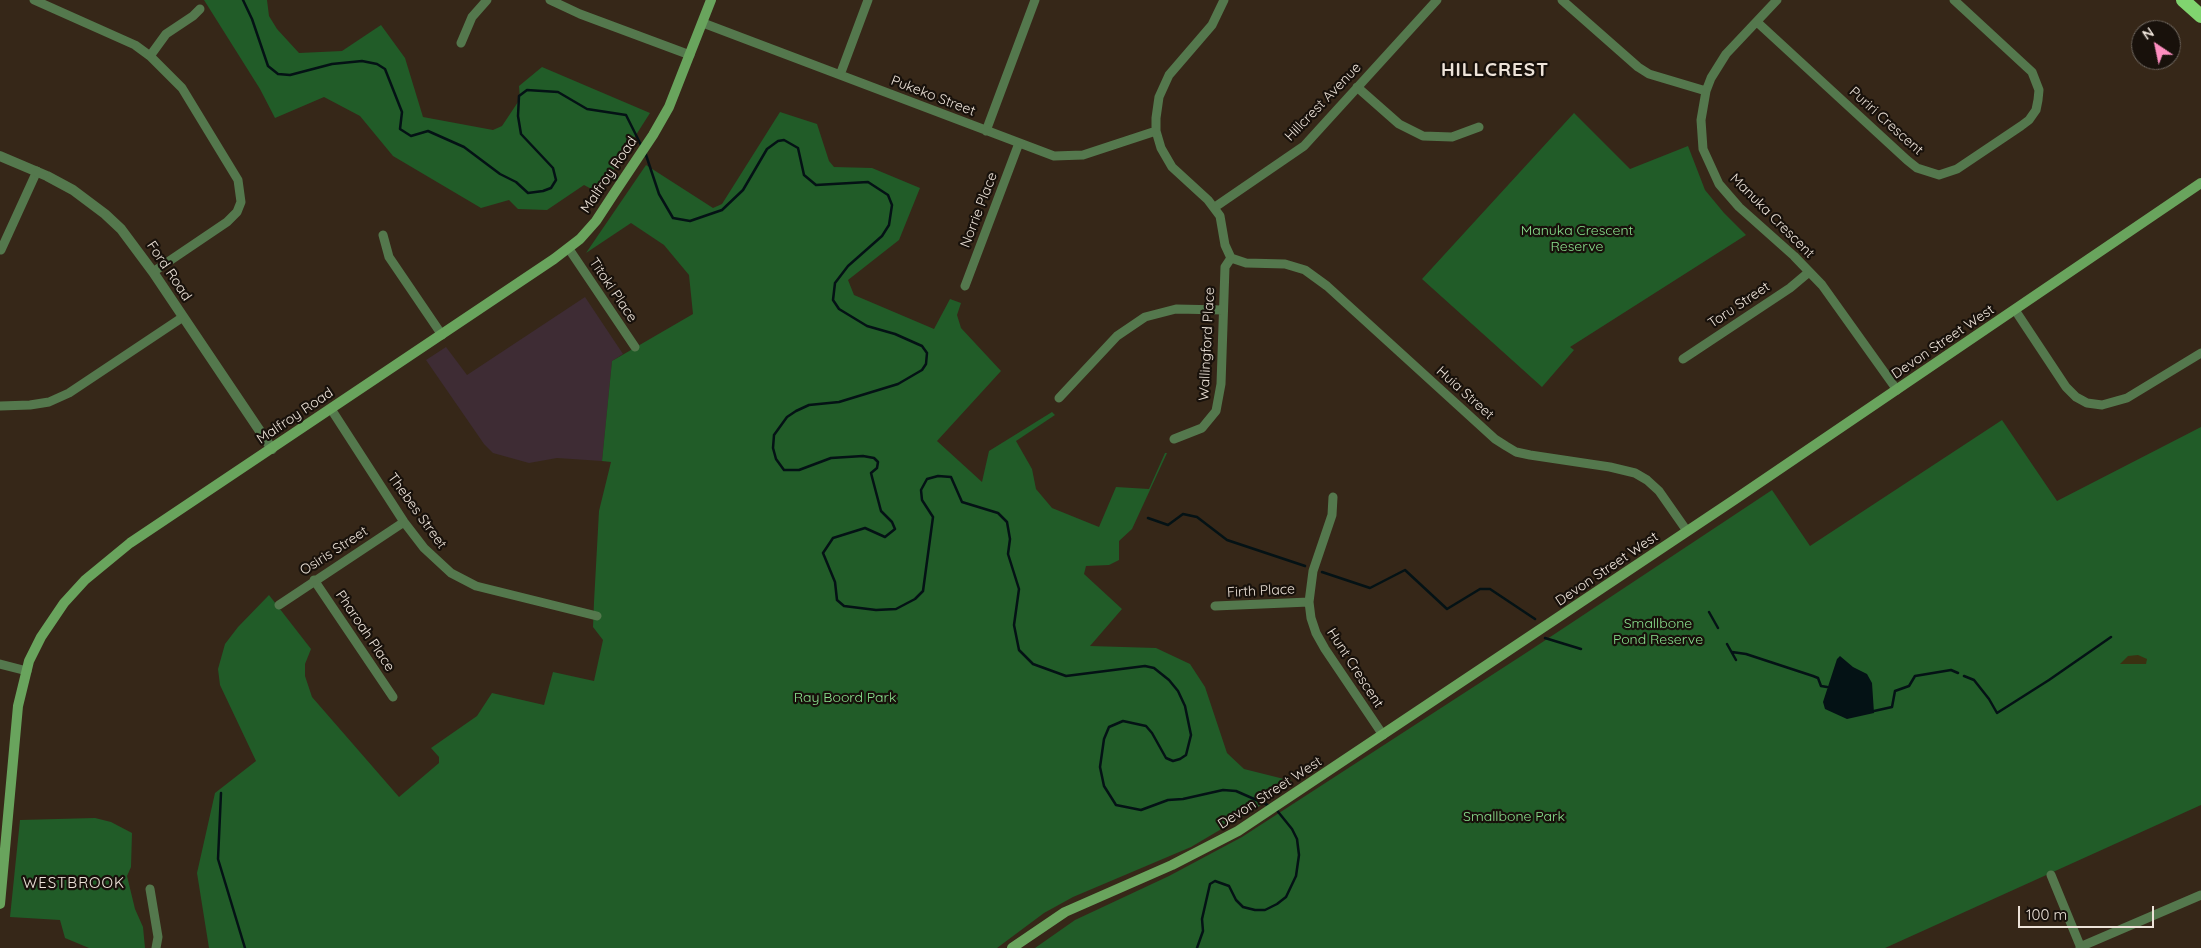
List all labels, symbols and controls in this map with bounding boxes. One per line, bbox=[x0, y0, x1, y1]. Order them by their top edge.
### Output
north arrow bbox=[2131, 20, 2181, 70]
text: N bbox=[2139, 23, 2157, 44]
street label: Hillcrest Avenue bbox=[1281, 59, 1365, 145]
district label: HILLCREST bbox=[1440, 59, 1550, 81]
street label: Pukeko Street bbox=[888, 72, 978, 120]
street label: Puriri Crescent bbox=[1846, 83, 1926, 159]
street label: Malfroy Road bbox=[577, 134, 641, 216]
street label: Norrie Place bbox=[957, 170, 1001, 250]
street label: Manuka Crescent bbox=[1726, 170, 1818, 262]
park label: Manuka Crescent Reserve bbox=[1521, 223, 1633, 256]
street label: Ford Road bbox=[143, 238, 195, 304]
street label: Titoki Place bbox=[585, 255, 641, 325]
street label: Toru Street bbox=[1705, 278, 1773, 332]
street label: Wallingford Place bbox=[1196, 287, 1218, 401]
street label: Devon Street West bbox=[1888, 301, 1998, 383]
street label: Huia Street bbox=[1433, 363, 1497, 423]
street label: Malfroy Road bbox=[254, 384, 336, 448]
street label: Thebes Street bbox=[384, 470, 450, 552]
street label: Osiris Street bbox=[297, 523, 371, 579]
street label: Devon Street West bbox=[1552, 528, 1662, 610]
street label: Firth Place bbox=[1227, 581, 1295, 601]
street label: Pharoah Place bbox=[332, 587, 398, 675]
park label: Smallbone Pond Reserve bbox=[1613, 616, 1703, 648]
street label: Hunt Crescent bbox=[1323, 625, 1387, 711]
park label: Ray Boord Park bbox=[794, 690, 896, 706]
street label: Devon Street West bbox=[1215, 753, 1325, 833]
park label: Smallbone Park bbox=[1463, 809, 1565, 825]
district label: WESTBROOK bbox=[22, 874, 126, 892]
scale bar bbox=[2021, 896, 2157, 928]
text: 100 m bbox=[2026, 905, 2067, 924]

